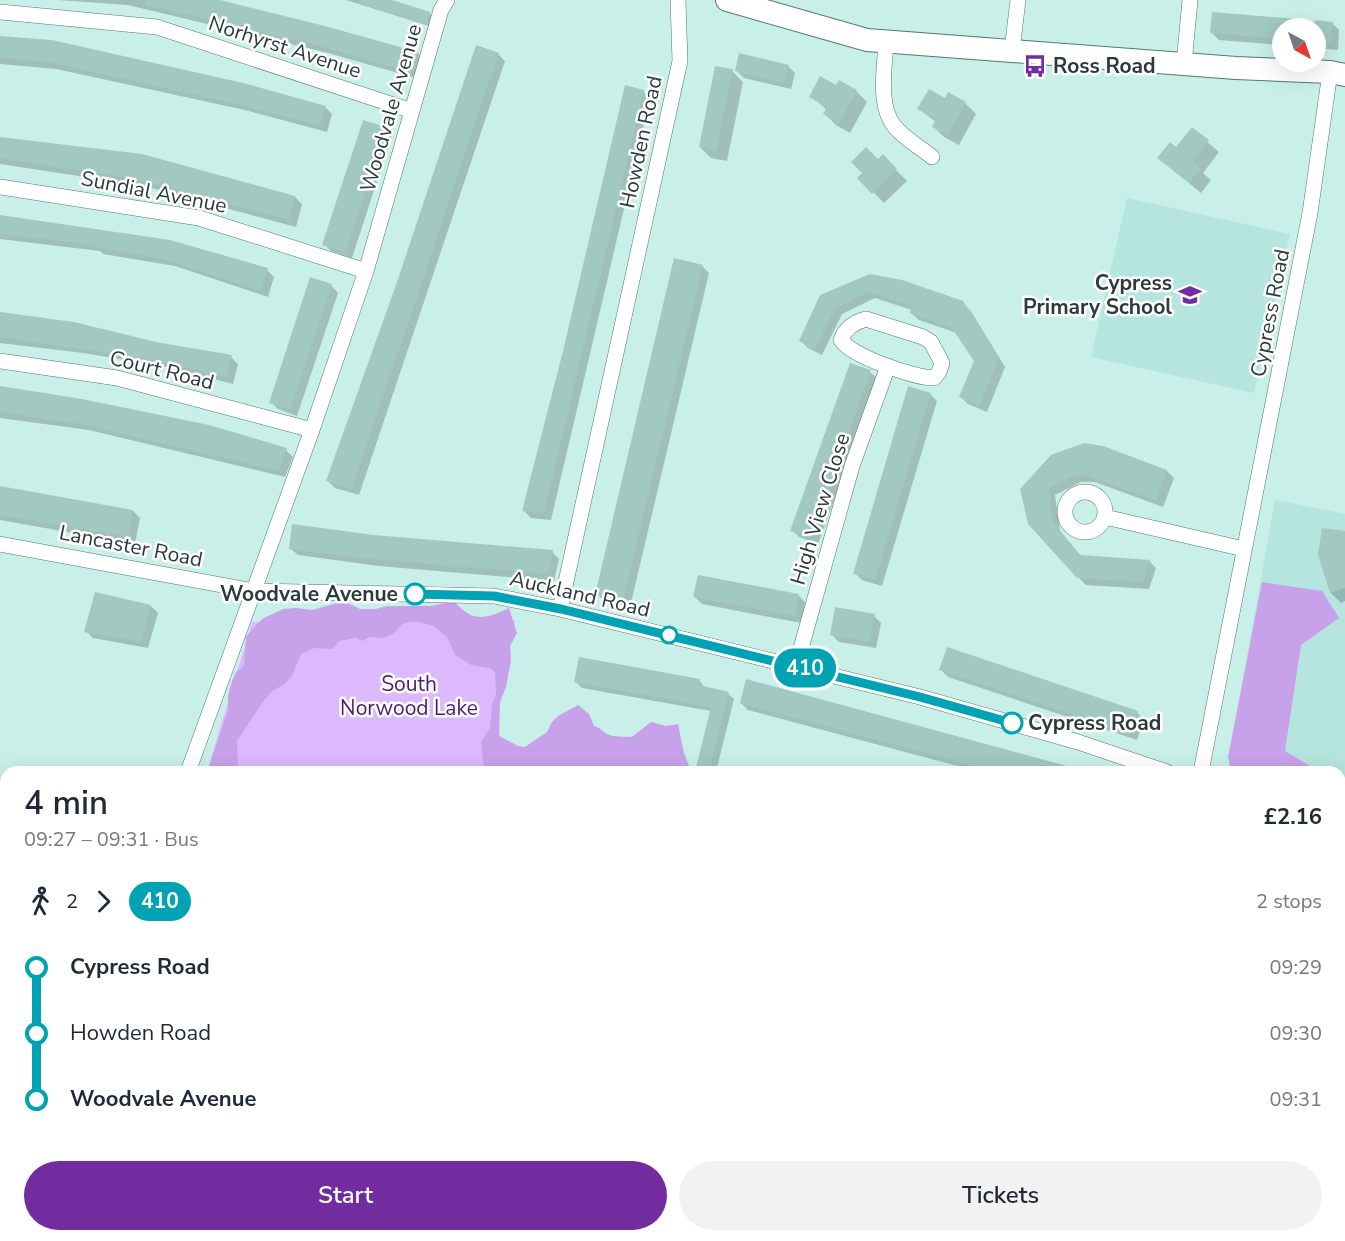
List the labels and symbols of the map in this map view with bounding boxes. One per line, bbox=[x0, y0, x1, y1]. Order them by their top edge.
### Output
street label: Norhyrst Avenue bbox=[205, 9, 365, 85]
north arrow bbox=[1272, 18, 1326, 72]
street label: Woodvale Avenue bbox=[354, 21, 428, 195]
place label: Ross Road bbox=[1053, 52, 1156, 80]
bus stop icon: Ross Road bbox=[1022, 53, 1048, 79]
street label: Howden Road bbox=[613, 73, 669, 211]
street label: Sundial Avenue bbox=[79, 164, 229, 220]
street label: Cypress Road bbox=[1244, 247, 1296, 379]
place label: Cypress Primary School bbox=[1023, 269, 1172, 321]
school or university icon: Cypress Primary School bbox=[1177, 282, 1203, 308]
street label: Court Road bbox=[107, 344, 217, 396]
street label: High View Close bbox=[784, 430, 856, 588]
street label: Lancaster Road bbox=[57, 518, 205, 574]
street label: Auckland Road bbox=[507, 564, 653, 624]
place label: Woodvale Avenue bbox=[220, 580, 398, 608]
marker: Woodvale Avenue bbox=[404, 583, 426, 605]
unlabelled marker bbox=[660, 626, 678, 644]
line badge: 410 bbox=[770, 648, 840, 688]
park label: South Norwood Lake bbox=[340, 670, 478, 722]
place label: Cypress Road bbox=[1028, 709, 1161, 737]
marker: Cypress Road bbox=[1001, 712, 1023, 734]

